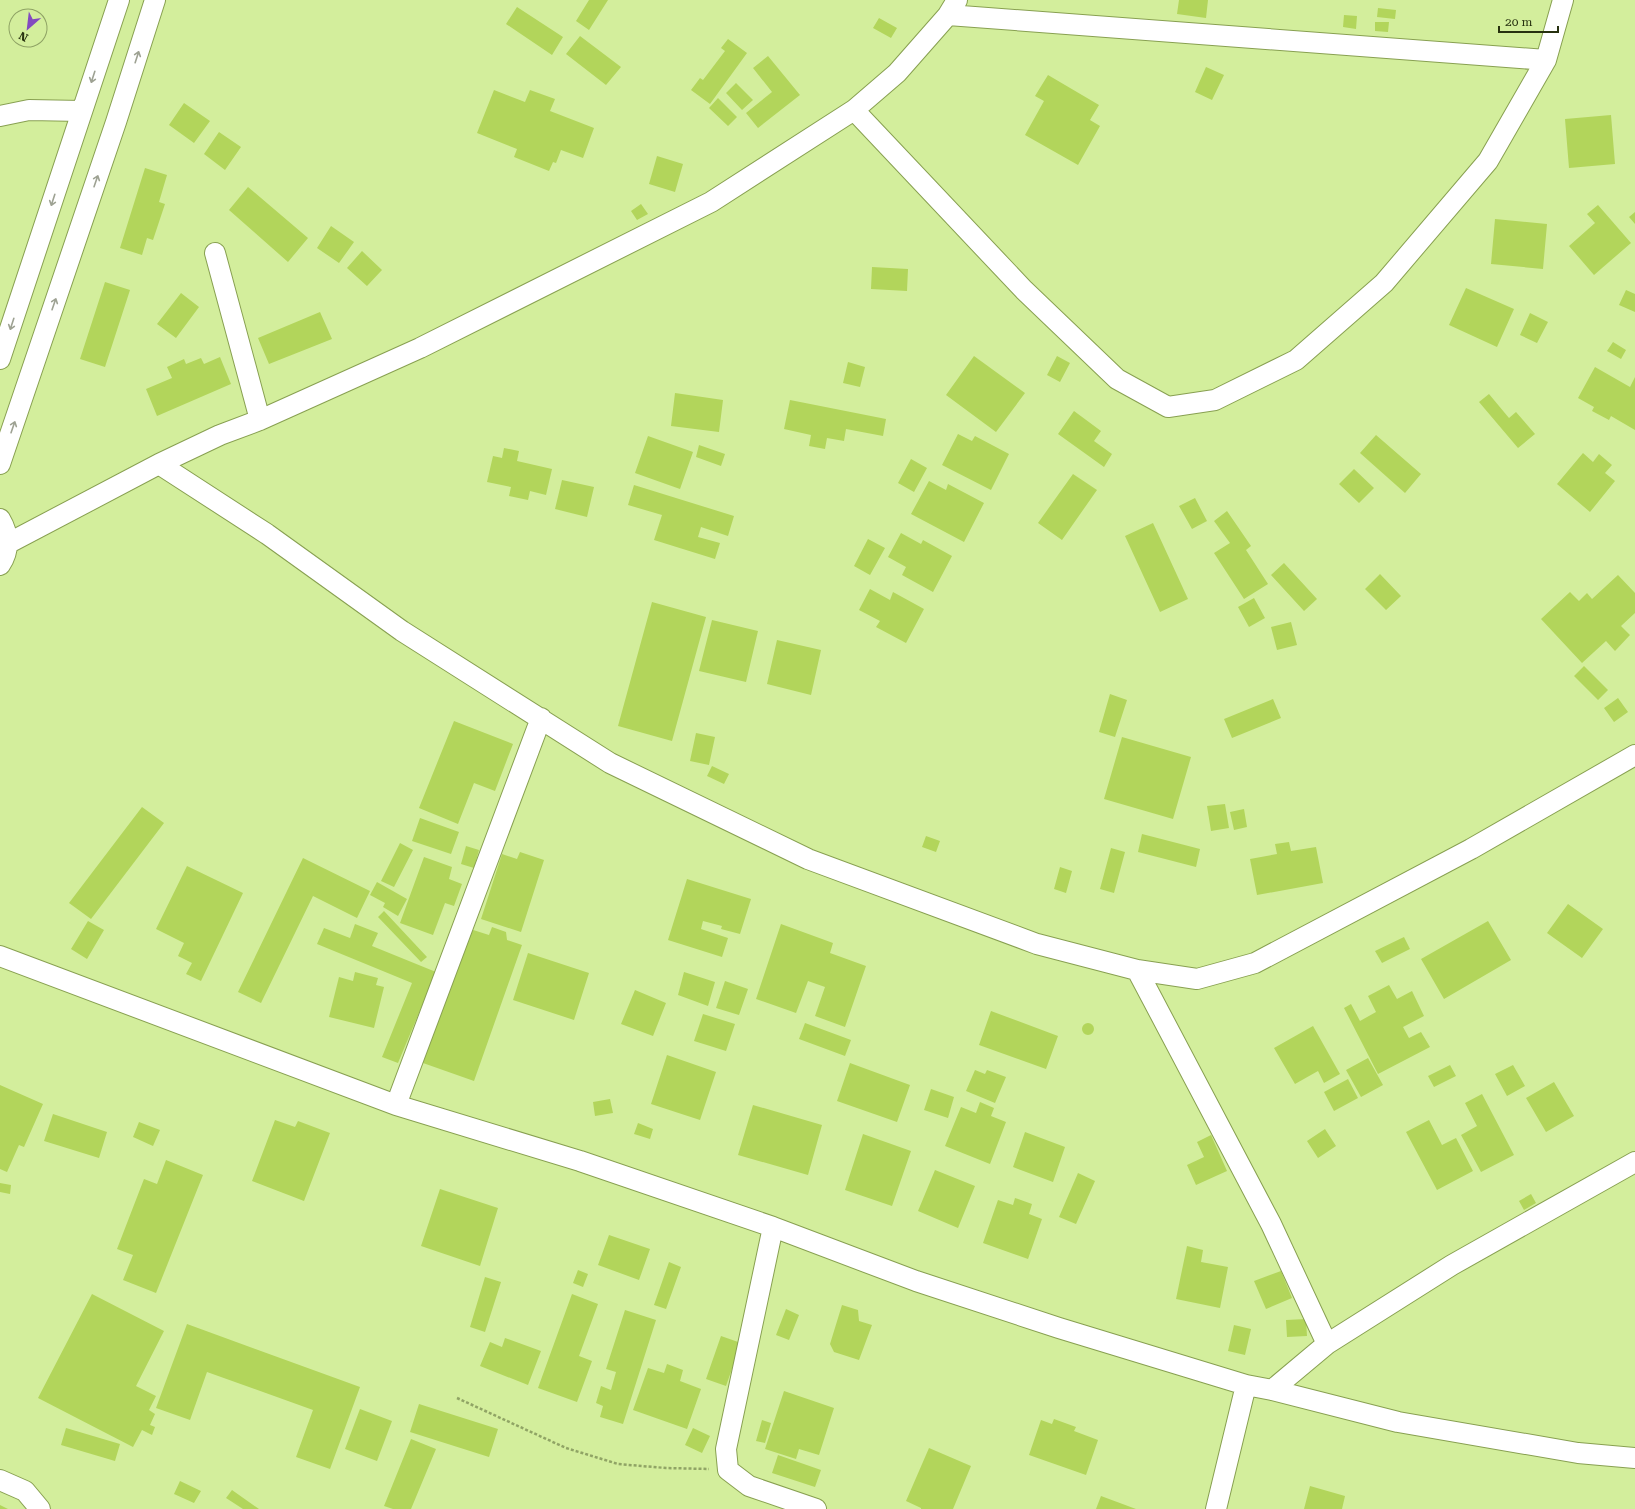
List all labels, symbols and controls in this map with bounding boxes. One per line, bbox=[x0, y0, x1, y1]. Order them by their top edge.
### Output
north arrow bbox=[8, 8, 48, 48]
scale bar bbox=[1499, 8, 1558, 34]
text: 20 m bbox=[1505, 15, 1532, 29]
text: N bbox=[16, 28, 30, 44]
one-way arrow bbox=[134, 51, 141, 64]
one-way arrow bbox=[89, 70, 97, 82]
one-way arrow bbox=[93, 175, 101, 187]
one-way arrow bbox=[48, 194, 56, 206]
one-way arrow bbox=[51, 298, 59, 310]
one-way arrow bbox=[8, 317, 15, 330]
one-way arrow bbox=[9, 421, 17, 433]

